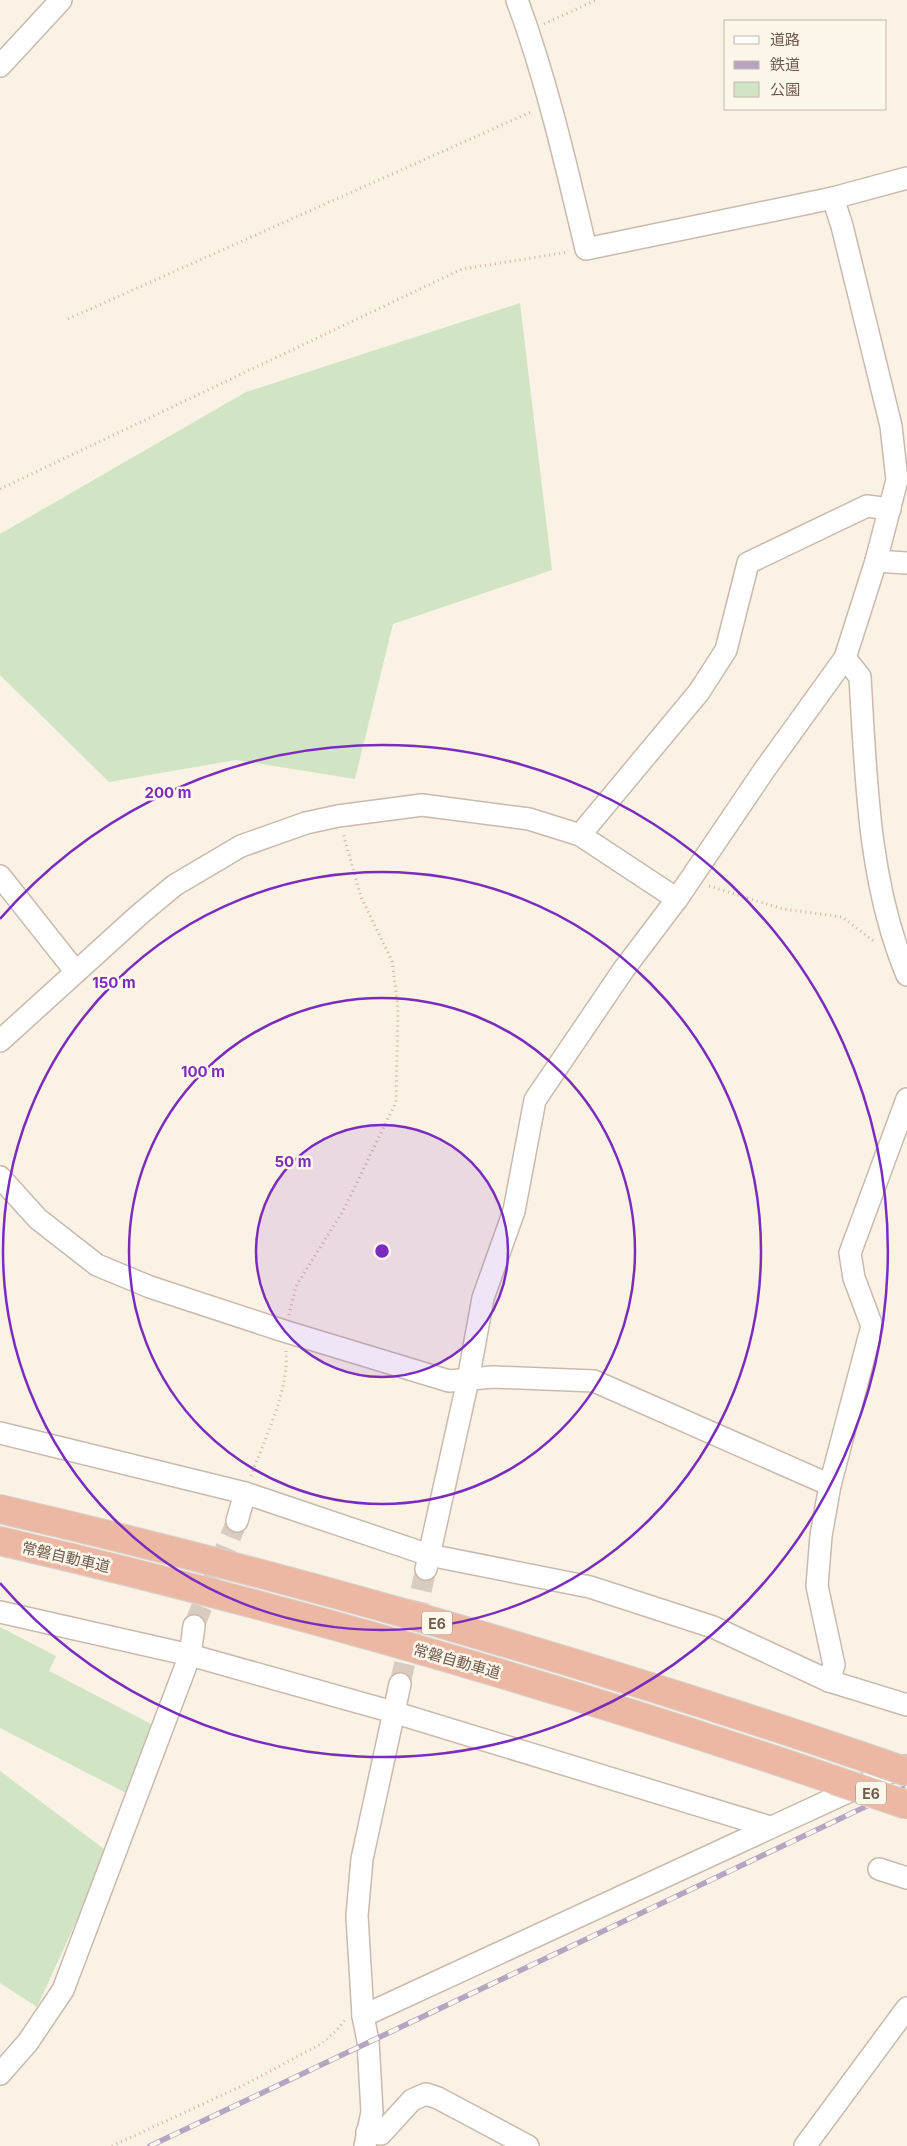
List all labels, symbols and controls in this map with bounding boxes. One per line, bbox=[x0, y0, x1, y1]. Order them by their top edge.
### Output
legend bbox=[724, 20, 887, 110]
text: 道路 bbox=[770, 30, 800, 49]
text: 鉄道 bbox=[770, 55, 800, 74]
text: 公園 bbox=[770, 80, 800, 99]
text: 200 m bbox=[145, 783, 191, 802]
text: 150 m bbox=[92, 973, 136, 992]
text: 100 m bbox=[181, 1062, 225, 1081]
text: 50 m bbox=[275, 1152, 311, 1171]
centre of rings bbox=[373, 1242, 391, 1260]
street label: 常磐自動車道 bbox=[20, 1538, 112, 1576]
road number: E6 bbox=[422, 1612, 452, 1635]
street label: 常磐自動車道 bbox=[411, 1639, 503, 1683]
road number: E6 bbox=[856, 1782, 886, 1805]

